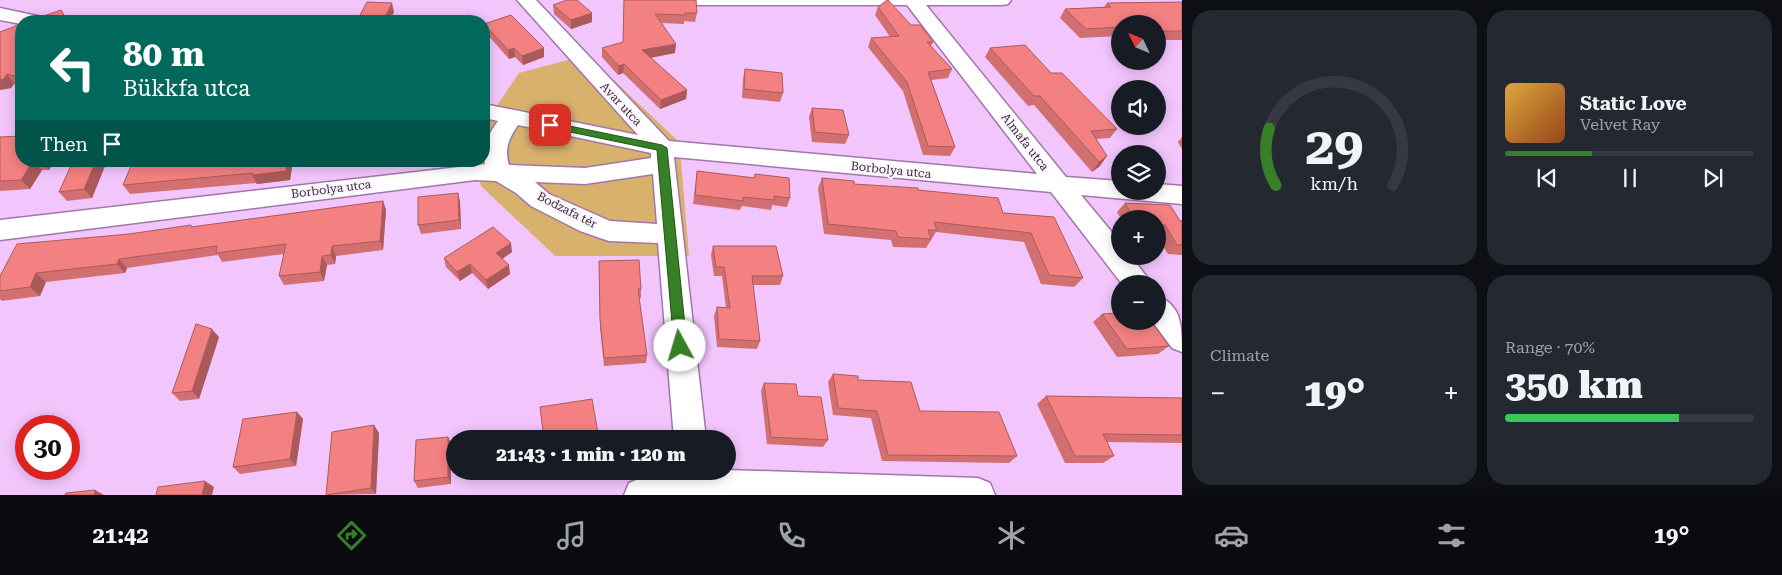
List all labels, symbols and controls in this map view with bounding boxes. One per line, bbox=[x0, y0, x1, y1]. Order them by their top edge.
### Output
north arrow bbox=[1111, 15, 1166, 70]
map controls bbox=[1111, 15, 1166, 330]
text: 80 m bbox=[123, 34, 205, 75]
icon: left bbox=[40, 35, 105, 100]
text: Bükkfa utca bbox=[123, 76, 250, 101]
street label: Avar utca bbox=[597, 79, 645, 129]
button: sound bbox=[1111, 80, 1166, 135]
text: Static Love bbox=[1580, 92, 1687, 115]
pin bbox=[529, 104, 571, 146]
icon: arrive bbox=[536, 111, 564, 139]
street label: Almafa utca bbox=[998, 111, 1052, 174]
text: Velvet Ray bbox=[1580, 115, 1660, 134]
text: 29 bbox=[1305, 116, 1364, 177]
icon: arrive bbox=[98, 130, 126, 158]
text: Then bbox=[40, 133, 88, 156]
button: layers bbox=[1111, 145, 1166, 200]
street label: Borbolya utca bbox=[850, 159, 932, 181]
icon: previous bbox=[1533, 164, 1561, 192]
icon: pause bbox=[1616, 164, 1644, 192]
icon: next bbox=[1699, 164, 1727, 192]
text: km/h bbox=[1311, 173, 1359, 194]
street label: Borbolya utca bbox=[290, 177, 372, 201]
street label: Bodzafa tér bbox=[535, 189, 599, 231]
button: + bbox=[1111, 210, 1166, 265]
button: − bbox=[1111, 275, 1166, 330]
position arrow bbox=[653, 319, 705, 371]
text: Range · 70% bbox=[1505, 338, 1595, 357]
text: Climate bbox=[1210, 346, 1269, 365]
text: 350 km bbox=[1505, 363, 1643, 407]
text: 19° bbox=[1304, 371, 1365, 415]
text: − bbox=[1210, 377, 1226, 410]
text: + bbox=[1443, 377, 1459, 410]
speed limit sign: 30 bbox=[15, 415, 80, 480]
text: 21:43 · 1 min · 120 m bbox=[496, 443, 686, 466]
icon: directions bbox=[334, 518, 369, 553]
icon: music bbox=[554, 518, 589, 553]
icon: phone bbox=[774, 518, 809, 553]
icon: climate bbox=[994, 518, 1029, 553]
icon: car bbox=[1214, 518, 1249, 553]
icon: filters bbox=[1434, 518, 1469, 553]
text: 21:42 bbox=[93, 523, 149, 548]
text: 19° bbox=[1654, 523, 1689, 548]

